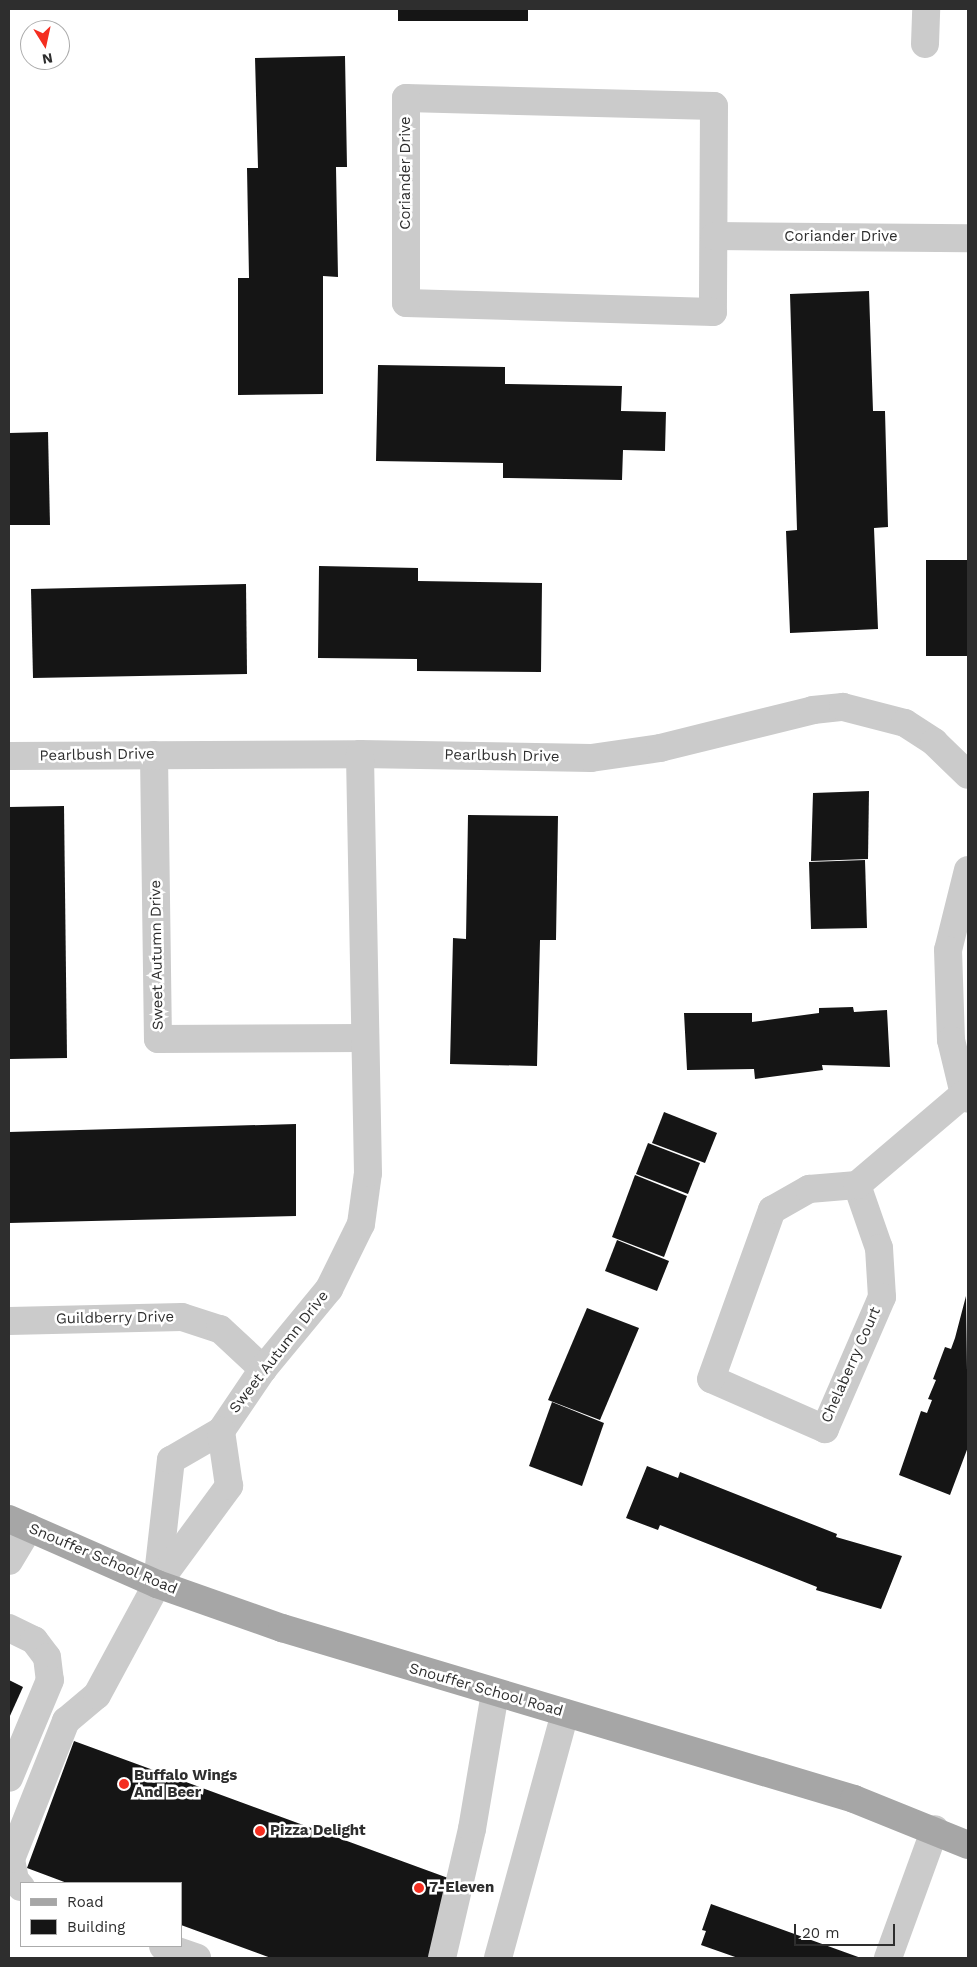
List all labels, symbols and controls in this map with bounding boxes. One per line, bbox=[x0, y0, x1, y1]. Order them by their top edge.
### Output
north arrow bbox=[20, 20, 70, 70]
text: N bbox=[41, 50, 54, 68]
street label: Coriander Drive bbox=[397, 116, 415, 230]
street label: Coriander Drive bbox=[784, 228, 898, 246]
street label: Pearlbush Drive bbox=[39, 745, 155, 765]
street label: Pearlbush Drive bbox=[444, 746, 560, 766]
street label: Sweet Autumn Drive bbox=[147, 879, 167, 1031]
street label: Sweet Autumn Drive bbox=[225, 1287, 333, 1417]
street label: Chelaberry Court bbox=[817, 1304, 885, 1426]
street label: Guildberry Drive bbox=[56, 1308, 174, 1328]
street label: Snouffer School Road bbox=[26, 1519, 180, 1599]
street label: Snouffer School Road bbox=[407, 1659, 565, 1721]
place label: Buffalo Wings And Beer bbox=[134, 1766, 237, 1801]
marker: Buffalo Wings And Beer bbox=[118, 1778, 130, 1790]
place label: Pizza Delight bbox=[270, 1822, 366, 1840]
marker: Pizza Delight bbox=[254, 1825, 266, 1837]
place label: 7-Eleven bbox=[429, 1879, 494, 1897]
legend bbox=[20, 1882, 182, 1947]
marker: 7-Eleven bbox=[413, 1882, 425, 1894]
text: Road bbox=[67, 1893, 104, 1911]
scale bar bbox=[797, 1914, 898, 1946]
text: Building bbox=[67, 1918, 125, 1936]
text: 20 m bbox=[802, 1924, 840, 1942]

